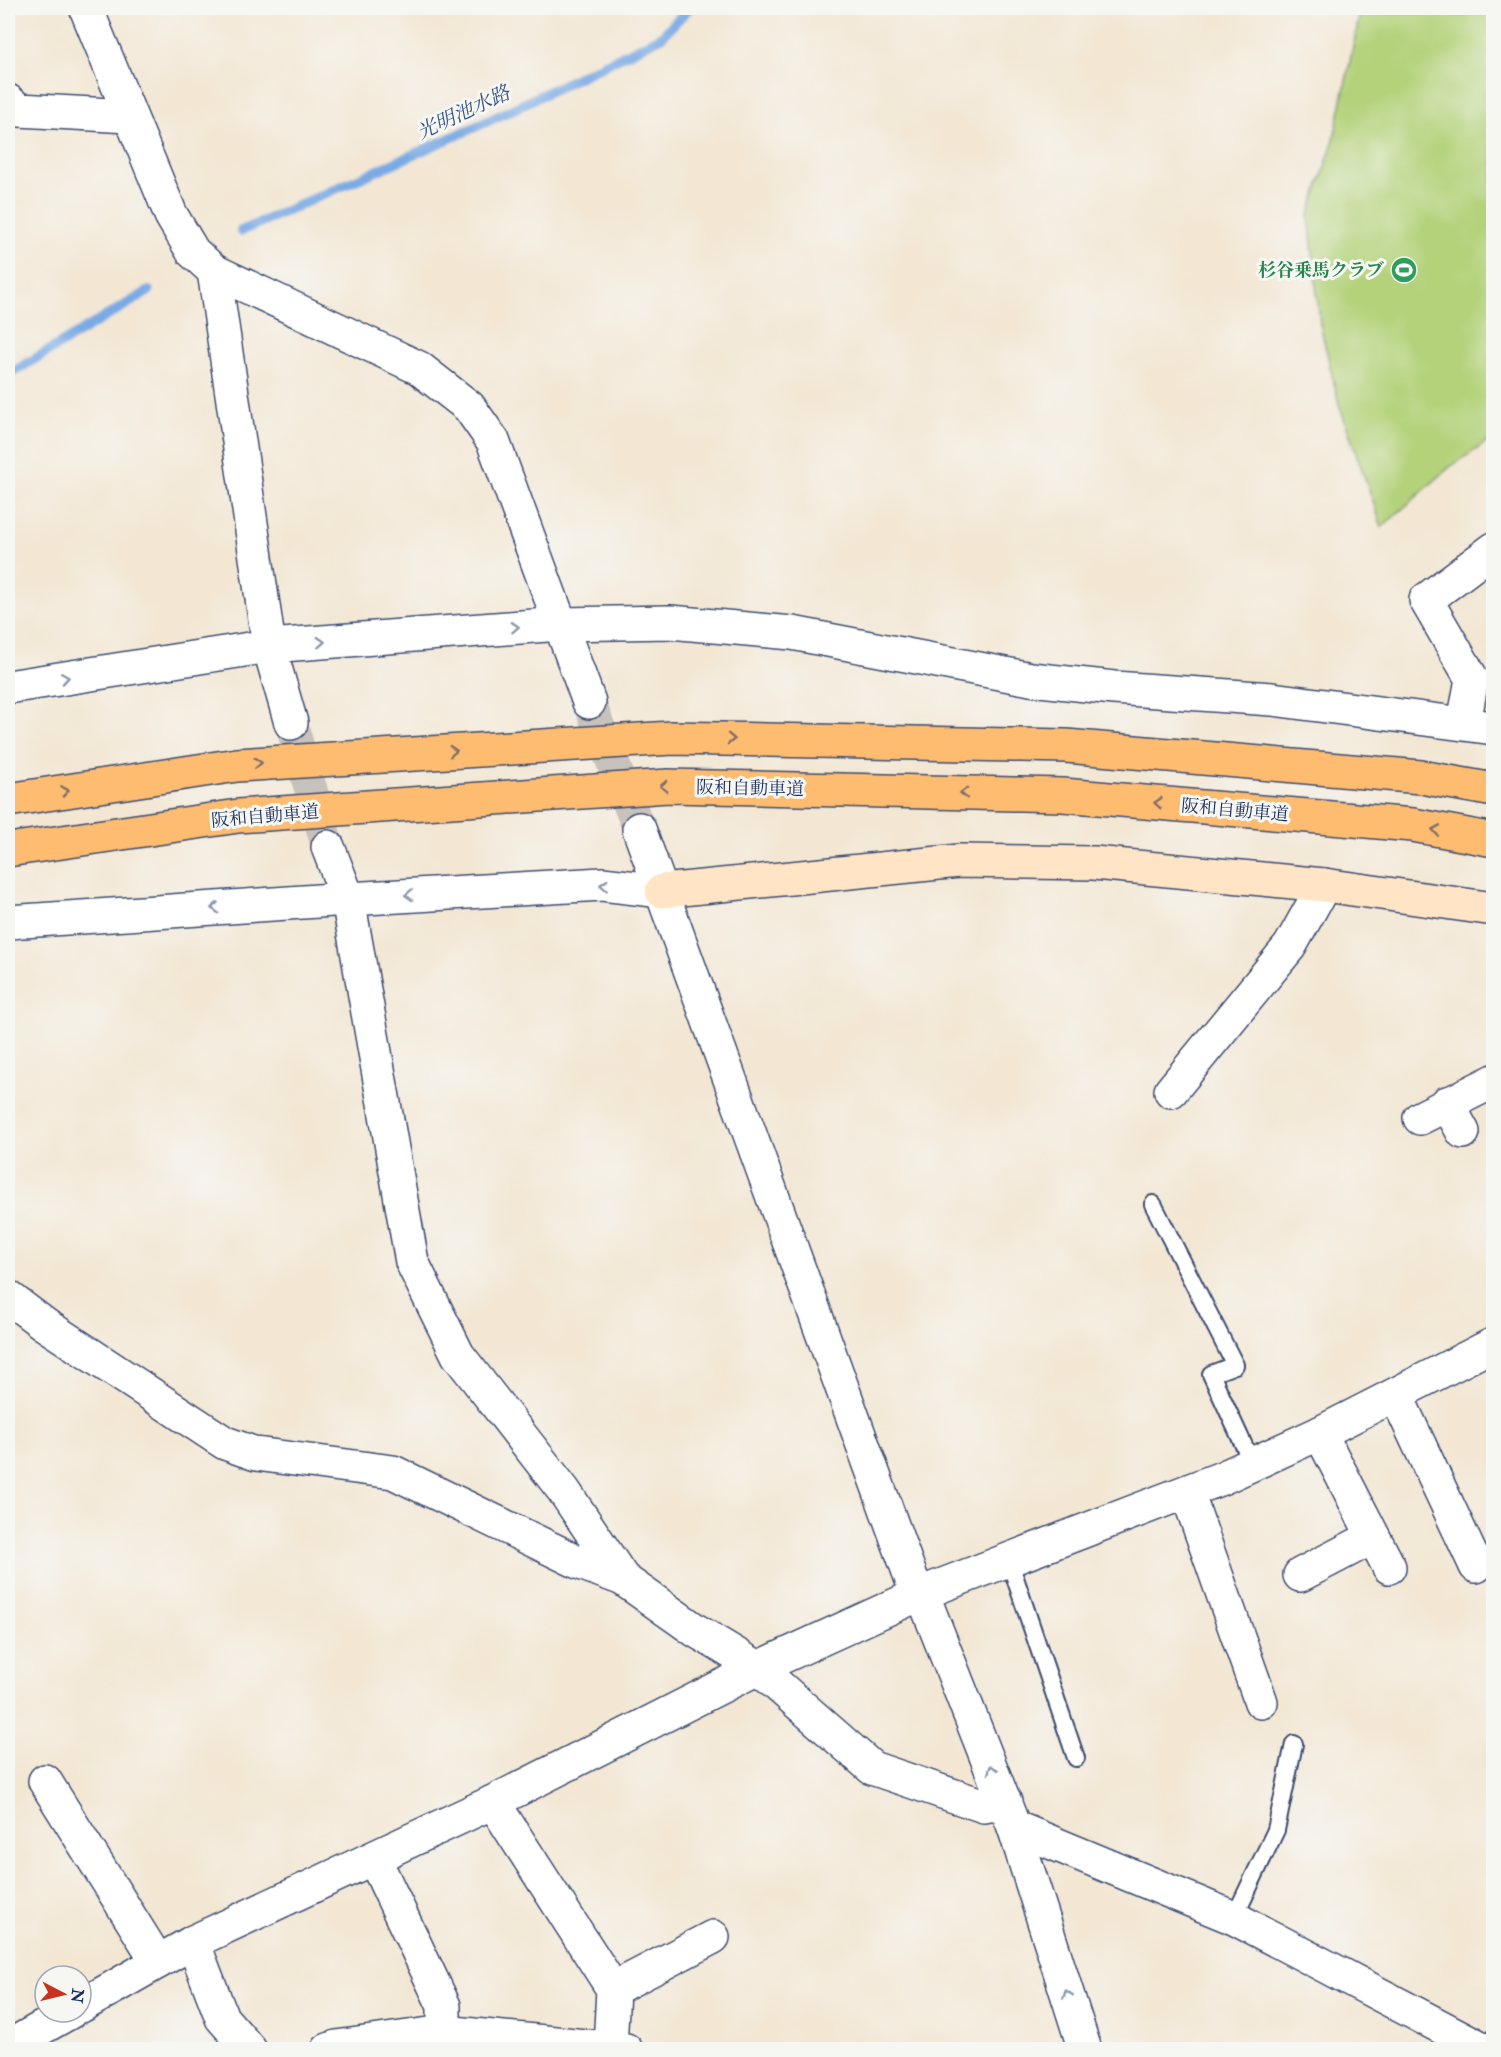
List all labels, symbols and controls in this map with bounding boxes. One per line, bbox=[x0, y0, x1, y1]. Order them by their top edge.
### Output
water label: 光明池水路 bbox=[413, 79, 516, 145]
sports icon: 杉谷乗馬クラブ bbox=[1389, 255, 1419, 285]
place label: 杉谷乗馬クラブ bbox=[1258, 259, 1384, 282]
one-way arrow bbox=[510, 621, 520, 634]
one-way arrow bbox=[316, 636, 325, 649]
one-way arrow bbox=[60, 672, 70, 685]
one-way arrow bbox=[727, 733, 736, 746]
one-way arrow bbox=[448, 745, 457, 758]
one-way arrow bbox=[254, 757, 263, 770]
street label: 阪和自動車道 bbox=[696, 776, 804, 801]
one-way arrow bbox=[659, 780, 668, 793]
one-way arrow bbox=[61, 786, 70, 798]
one-way arrow bbox=[959, 786, 968, 799]
street label: 阪和自動車道 bbox=[1180, 794, 1290, 827]
one-way arrow bbox=[1154, 797, 1163, 810]
street label: 阪和自動車道 bbox=[210, 800, 320, 833]
one-way arrow bbox=[1431, 824, 1441, 836]
one-way arrow bbox=[600, 879, 609, 892]
one-way arrow bbox=[405, 889, 414, 902]
one-way arrow bbox=[210, 901, 219, 914]
one-way arrow bbox=[986, 1764, 999, 1775]
north arrow bbox=[33, 1964, 93, 2024]
text: N bbox=[66, 1986, 88, 2005]
one-way arrow bbox=[1062, 1989, 1074, 2000]

